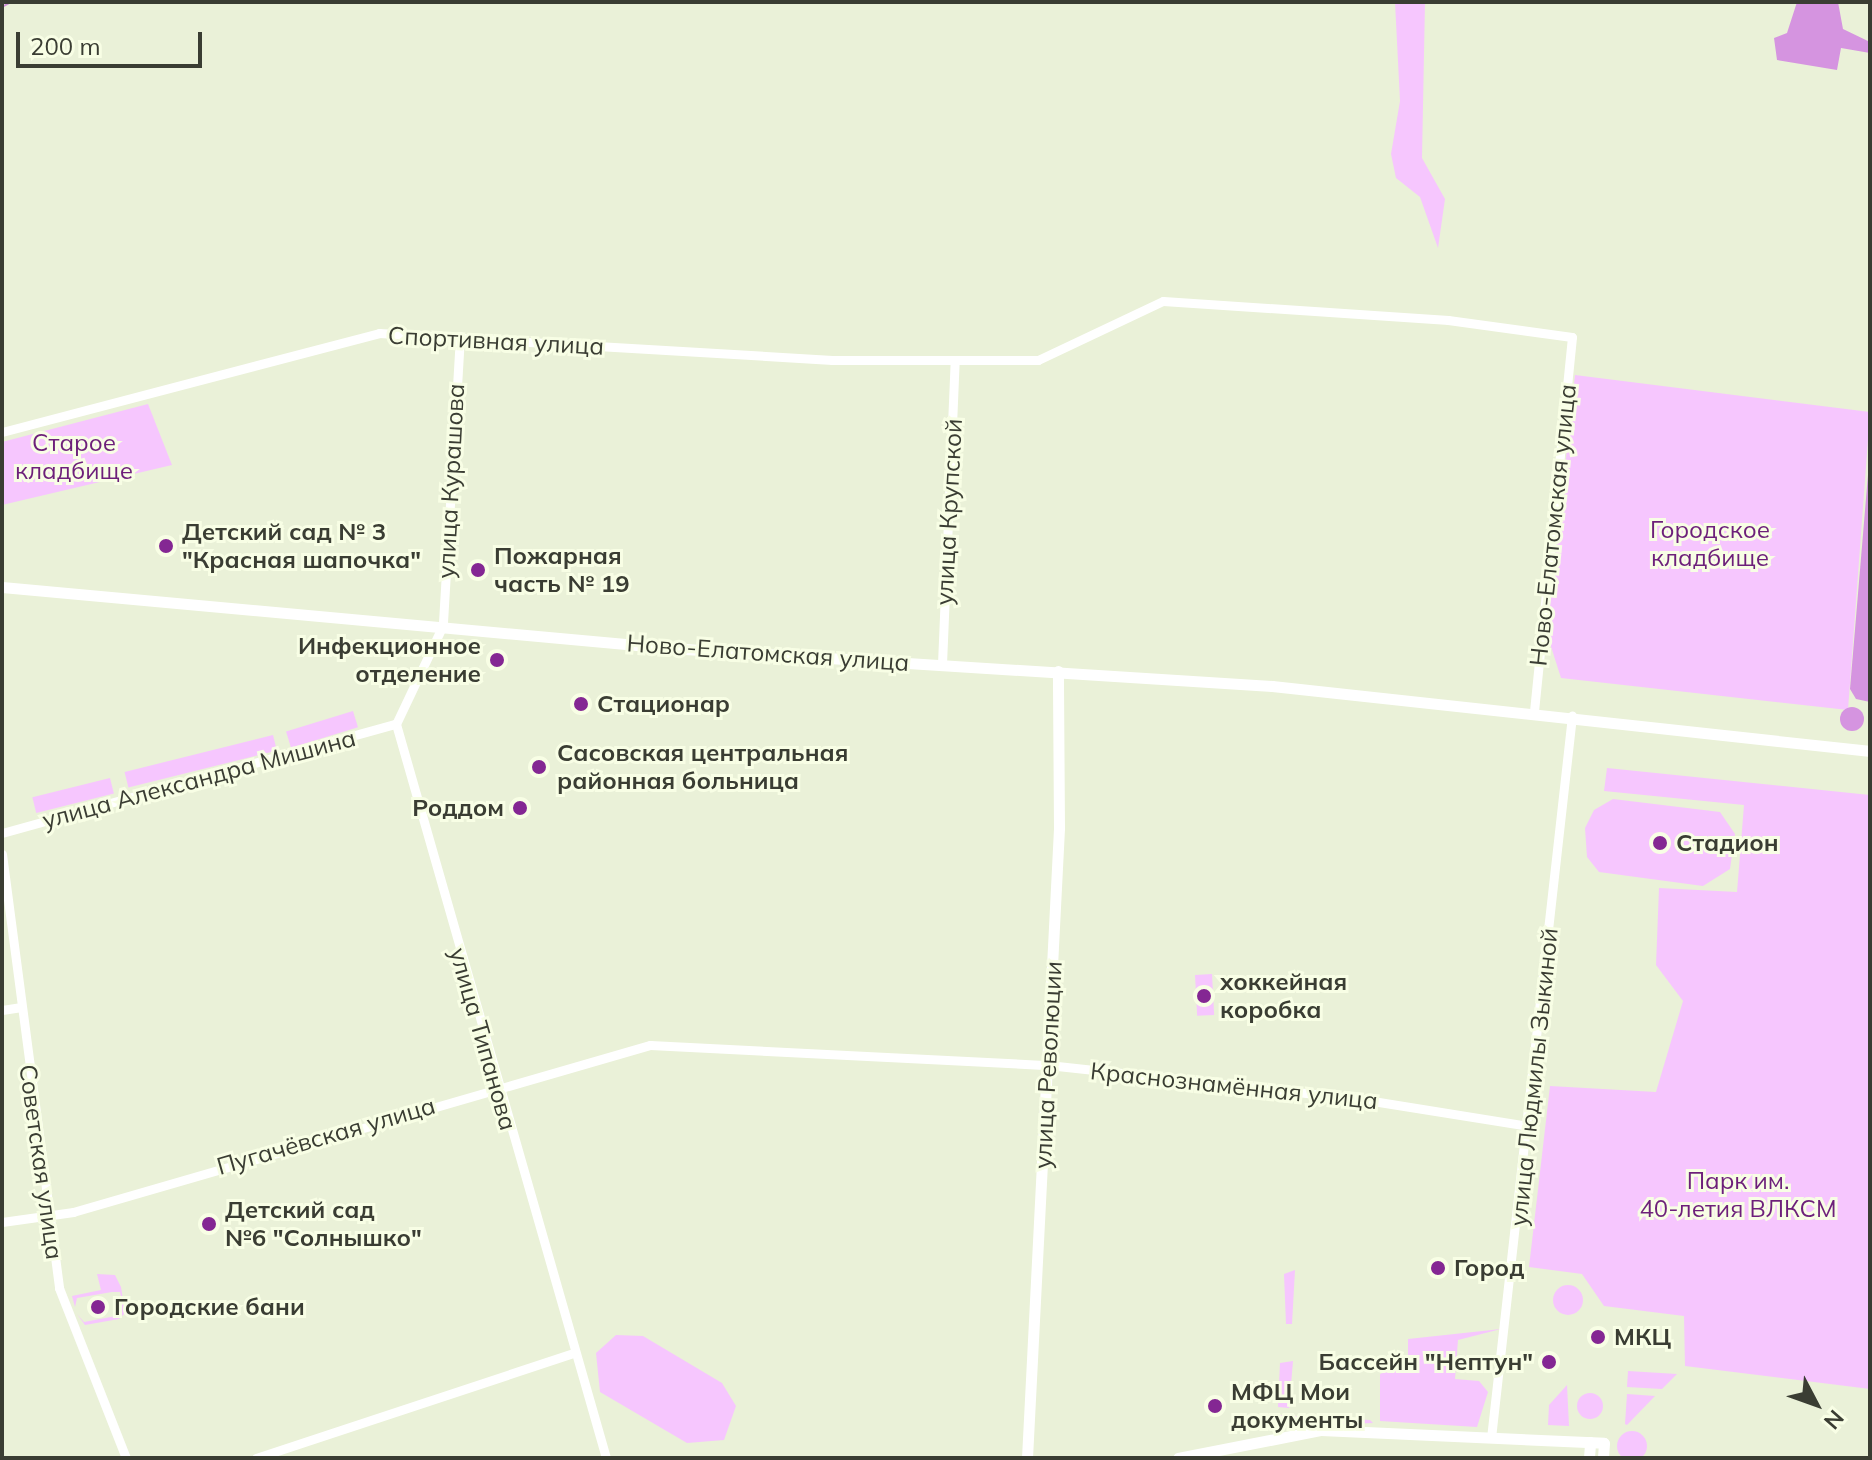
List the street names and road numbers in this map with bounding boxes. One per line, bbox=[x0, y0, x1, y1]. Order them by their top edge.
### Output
street label: Спортивная улица bbox=[387, 321, 605, 361]
street label: улица Курашова bbox=[432, 383, 470, 579]
street label: Ново-Елатомская улица bbox=[1524, 383, 1582, 667]
street label: улица Крупской bbox=[930, 418, 968, 606]
street label: Ново-Елатомская улица bbox=[626, 629, 910, 677]
street label: улица Александра Мишина bbox=[39, 723, 359, 835]
street label: улица Людмилы Зыкиной bbox=[1504, 926, 1564, 1228]
street label: улица Типанова bbox=[443, 944, 523, 1134]
street label: улица Революции bbox=[1028, 960, 1068, 1170]
street label: Краснознамённая улица bbox=[1089, 1057, 1379, 1115]
street label: Советская улица bbox=[13, 1063, 69, 1261]
street label: Пугачёвская улица bbox=[213, 1091, 439, 1181]

